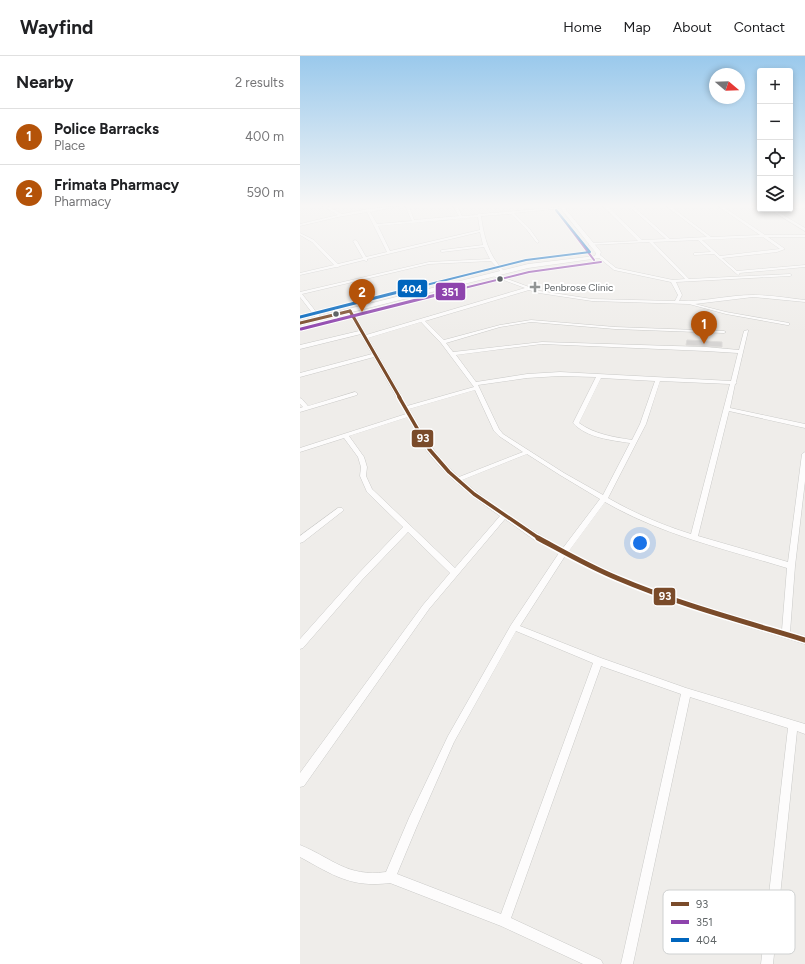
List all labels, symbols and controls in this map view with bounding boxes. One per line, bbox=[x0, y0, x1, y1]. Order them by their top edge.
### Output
text: Wayfind bbox=[20, 16, 93, 39]
text: Home bbox=[563, 19, 602, 36]
text: Map bbox=[624, 19, 651, 36]
text: About bbox=[673, 19, 712, 36]
text: Contact bbox=[734, 19, 785, 36]
north arrow bbox=[709, 68, 745, 104]
map controls bbox=[757, 68, 793, 212]
button: + bbox=[757, 68, 793, 104]
text: Nearby bbox=[16, 72, 74, 92]
text: 2 results bbox=[235, 75, 284, 90]
button: − bbox=[757, 104, 793, 140]
text: Police Barracks bbox=[54, 120, 159, 138]
text: 1 bbox=[26, 129, 32, 144]
text: 400 m bbox=[245, 129, 284, 144]
text: Place bbox=[54, 138, 85, 153]
button: locate bbox=[757, 140, 793, 176]
text: Frimata Pharmacy bbox=[54, 176, 179, 194]
button: layers bbox=[757, 176, 793, 212]
text: 2 bbox=[25, 185, 33, 200]
text: 590 m bbox=[247, 185, 284, 200]
text: Pharmacy bbox=[54, 194, 111, 209]
unlabelled marker bbox=[495, 274, 505, 284]
pin: 2 bbox=[349, 279, 375, 312]
line badge: 404 bbox=[397, 279, 428, 298]
marker: Penbrose Clinic bbox=[529, 281, 541, 293]
place label: Penbrose Clinic bbox=[544, 281, 614, 294]
line badge: 351 bbox=[435, 282, 466, 301]
text: 404 bbox=[401, 283, 423, 296]
text: 351 bbox=[441, 286, 459, 299]
unlabelled marker bbox=[331, 309, 341, 319]
pin: 1 bbox=[691, 311, 717, 344]
line badge: 93 bbox=[411, 429, 434, 448]
text: 93 bbox=[417, 432, 429, 445]
your location bbox=[630, 533, 650, 553]
line badge: 93 bbox=[653, 587, 676, 606]
text: 93 bbox=[659, 590, 671, 603]
legend bbox=[663, 890, 795, 954]
text: 93 bbox=[696, 898, 708, 911]
text: 351 bbox=[696, 916, 713, 929]
text: 404 bbox=[696, 934, 717, 947]

